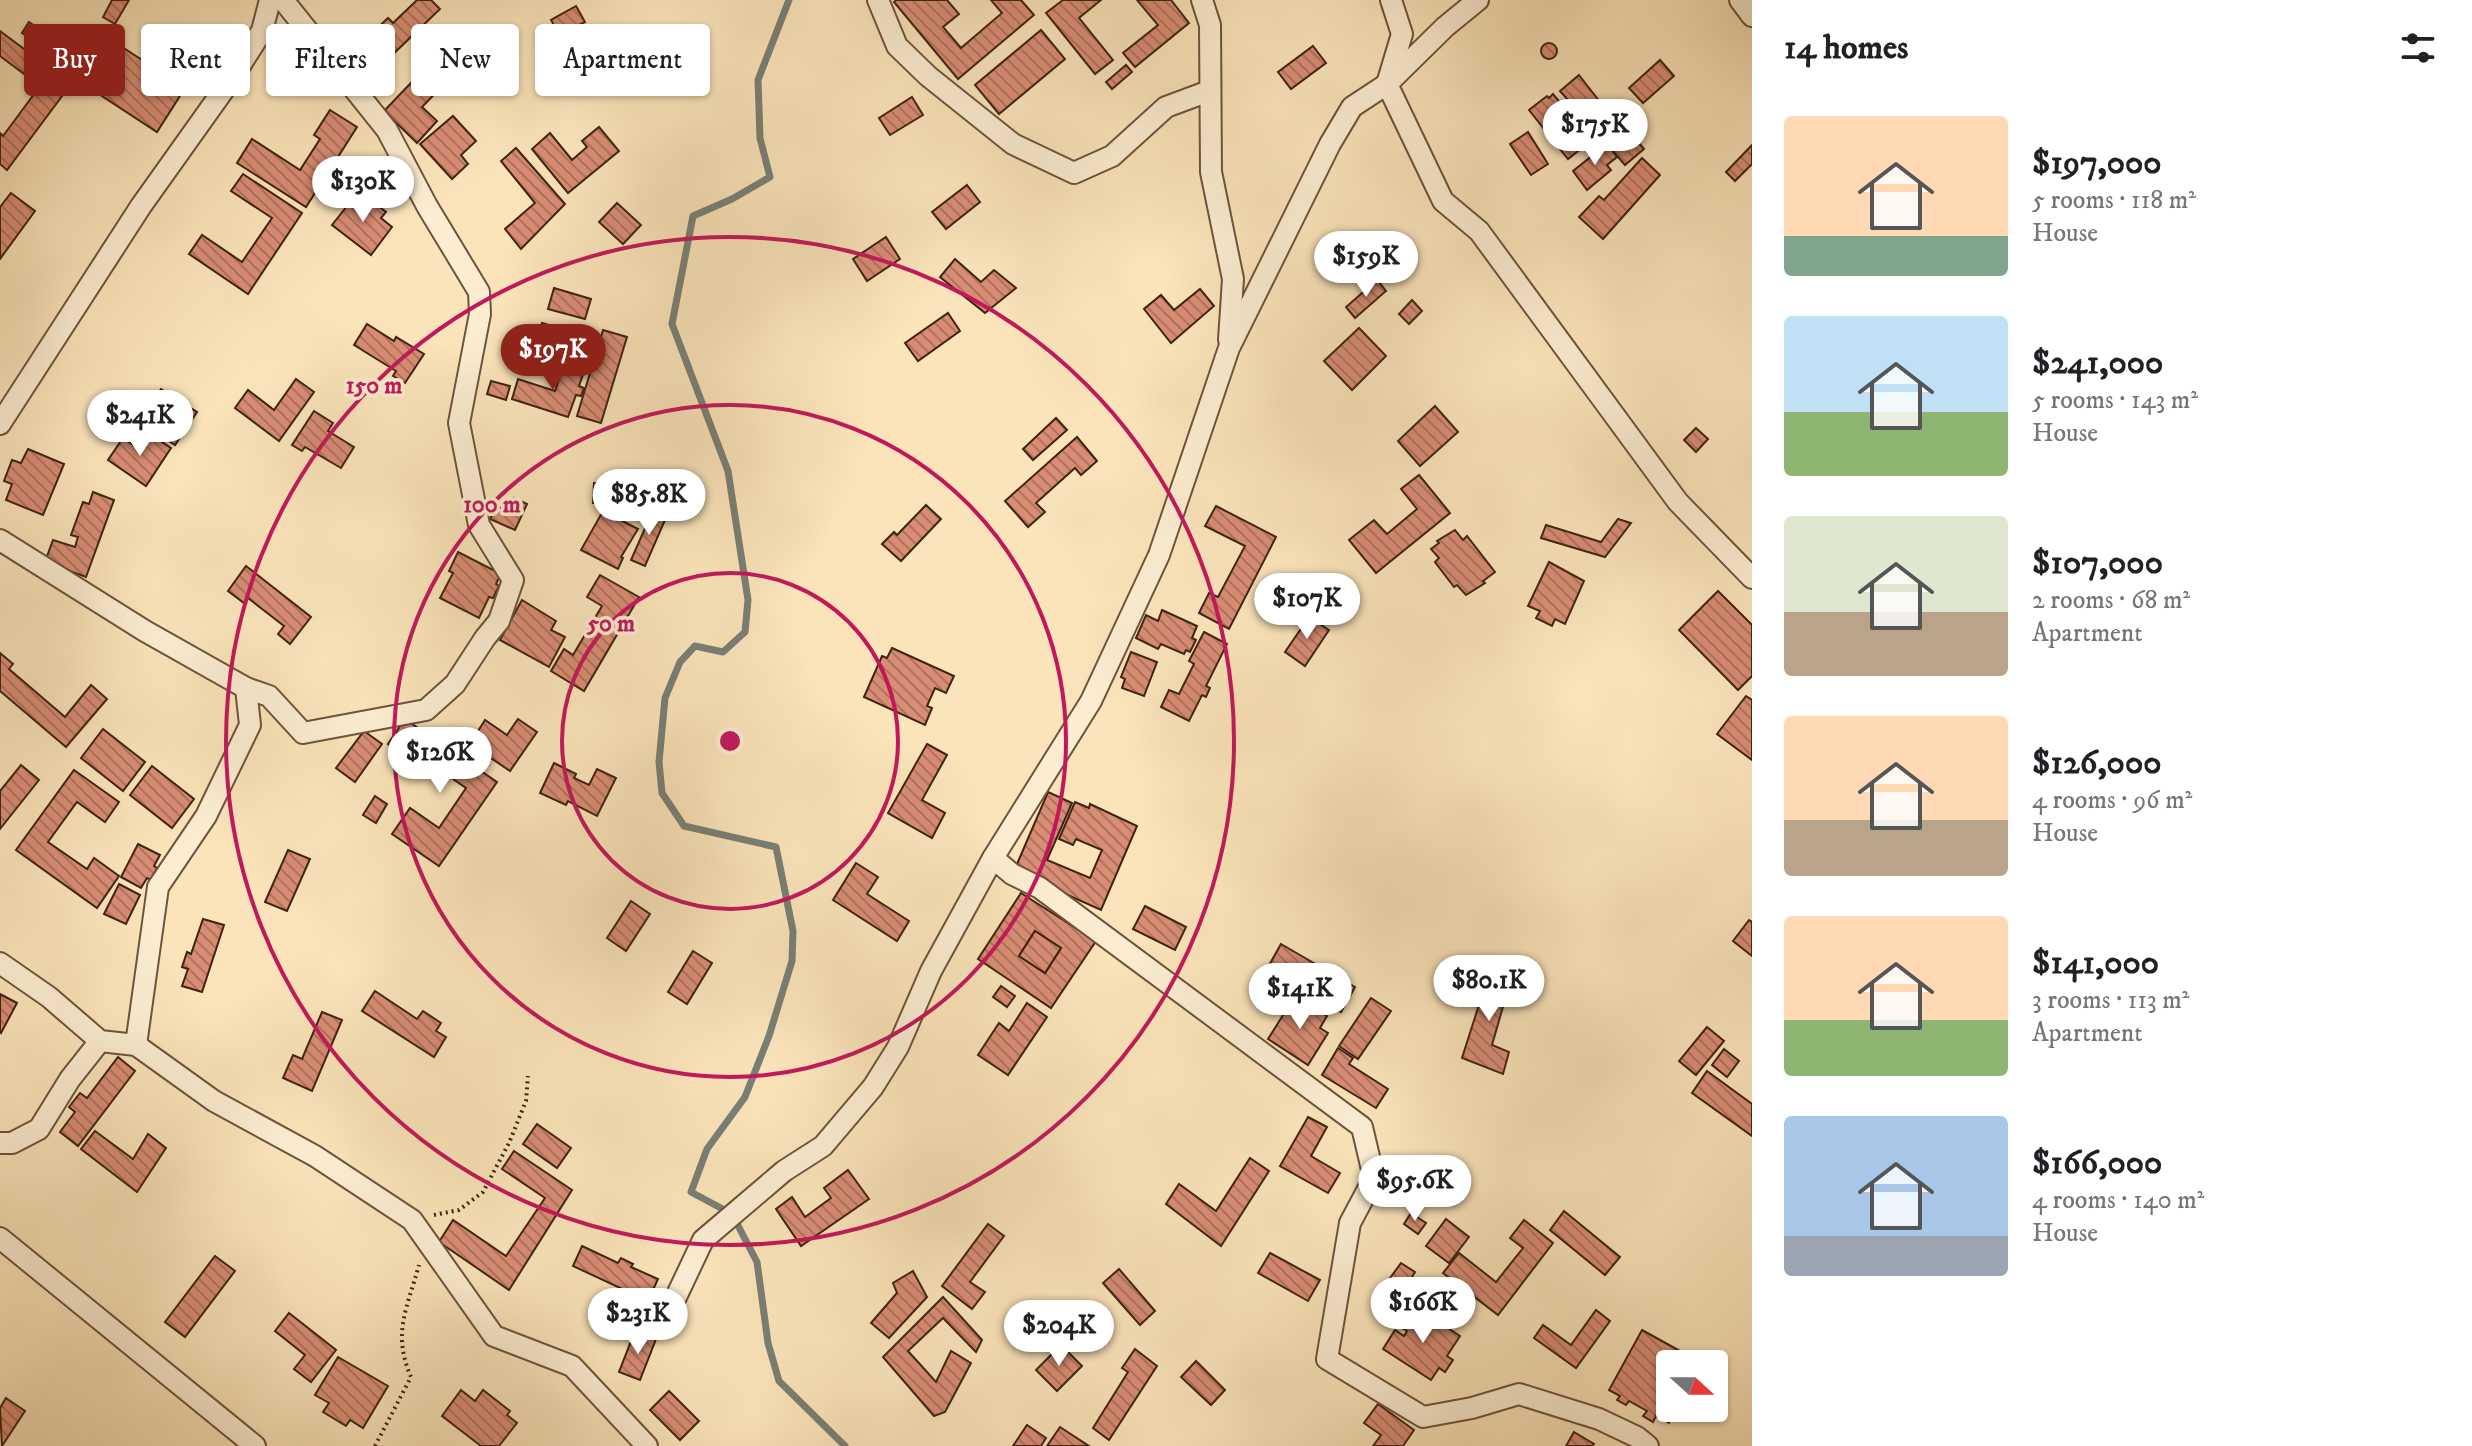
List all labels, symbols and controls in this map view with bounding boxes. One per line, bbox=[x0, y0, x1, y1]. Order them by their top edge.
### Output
chip: Buy bbox=[24, 24, 125, 96]
chip: Rent bbox=[141, 24, 250, 96]
chip: Filters bbox=[266, 24, 395, 96]
chip: New bbox=[411, 24, 519, 96]
chip: Apartment bbox=[535, 24, 710, 96]
icon: filters bbox=[2396, 26, 2440, 70]
text: 14 homes bbox=[1784, 27, 1908, 69]
pin: $175K bbox=[1539, 99, 1651, 167]
text: $175K bbox=[1561, 108, 1629, 141]
text: $197,000 bbox=[2032, 142, 2162, 184]
icon: home bbox=[1848, 148, 1944, 244]
pin: $130K bbox=[307, 156, 419, 224]
text: $130K bbox=[330, 165, 396, 198]
text: 5 rooms · 118 m² bbox=[2032, 184, 2196, 217]
text: House bbox=[2032, 217, 2098, 250]
pin: $159K bbox=[1310, 231, 1422, 299]
text: $159K bbox=[1332, 240, 1400, 273]
pin: $197K bbox=[497, 324, 609, 392]
text: $197K bbox=[519, 333, 587, 366]
text: $241,000 bbox=[2032, 342, 2163, 384]
icon: home bbox=[1848, 348, 1944, 444]
text: 150 m bbox=[346, 371, 402, 401]
text: 5 rooms · 143 m² bbox=[2032, 384, 2198, 417]
pin: $241K bbox=[84, 390, 196, 458]
text: $241K bbox=[105, 399, 175, 432]
text: House bbox=[2032, 417, 2098, 450]
pin: $85.8K bbox=[584, 469, 714, 537]
text: $85.8K bbox=[611, 478, 687, 511]
text: 100 m bbox=[463, 490, 521, 520]
text: $107,000 bbox=[2032, 542, 2163, 584]
icon: home bbox=[1848, 548, 1944, 644]
pin: $107K bbox=[1251, 573, 1363, 641]
text: $107K bbox=[1272, 582, 1342, 615]
text: 2 rooms · 68 m² bbox=[2032, 584, 2190, 617]
text: 50 m bbox=[586, 609, 635, 639]
text: Apartment bbox=[2032, 617, 2143, 650]
pin: $126K bbox=[384, 727, 496, 795]
centre of rings bbox=[716, 727, 744, 755]
text: $126K bbox=[406, 736, 474, 769]
text: $126,000 bbox=[2032, 742, 2161, 784]
icon: home bbox=[1848, 748, 1944, 844]
text: 4 rooms · 96 m² bbox=[2032, 784, 2192, 817]
text: House bbox=[2032, 817, 2098, 850]
text: $141,000 bbox=[2032, 942, 2159, 984]
icon: home bbox=[1848, 948, 1944, 1044]
pin: $80.1K bbox=[1424, 955, 1554, 1023]
pin: $141K bbox=[1244, 963, 1356, 1031]
text: $80.1K bbox=[1451, 964, 1527, 997]
text: $141K bbox=[1267, 972, 1333, 1005]
text: 3 rooms · 113 m² bbox=[2032, 984, 2189, 1017]
text: Apartment bbox=[2032, 1017, 2143, 1050]
text: $166,000 bbox=[2032, 1142, 2162, 1184]
icon: home bbox=[1848, 1148, 1944, 1244]
pin: $95.6K bbox=[1350, 1155, 1480, 1223]
text: $95.6K bbox=[1376, 1164, 1454, 1197]
text: 4 rooms · 140 m² bbox=[2032, 1184, 2204, 1217]
text: House bbox=[2032, 1217, 2098, 1250]
pin: $166K bbox=[1367, 1277, 1479, 1345]
text: $166K bbox=[1389, 1286, 1457, 1319]
pin: $231K bbox=[582, 1288, 694, 1356]
text: $231K bbox=[606, 1297, 670, 1330]
pin: $204K bbox=[1003, 1300, 1115, 1368]
text: $204K bbox=[1022, 1309, 1096, 1342]
north arrow bbox=[1656, 1350, 1728, 1422]
map controls bbox=[1656, 1350, 1728, 1422]

